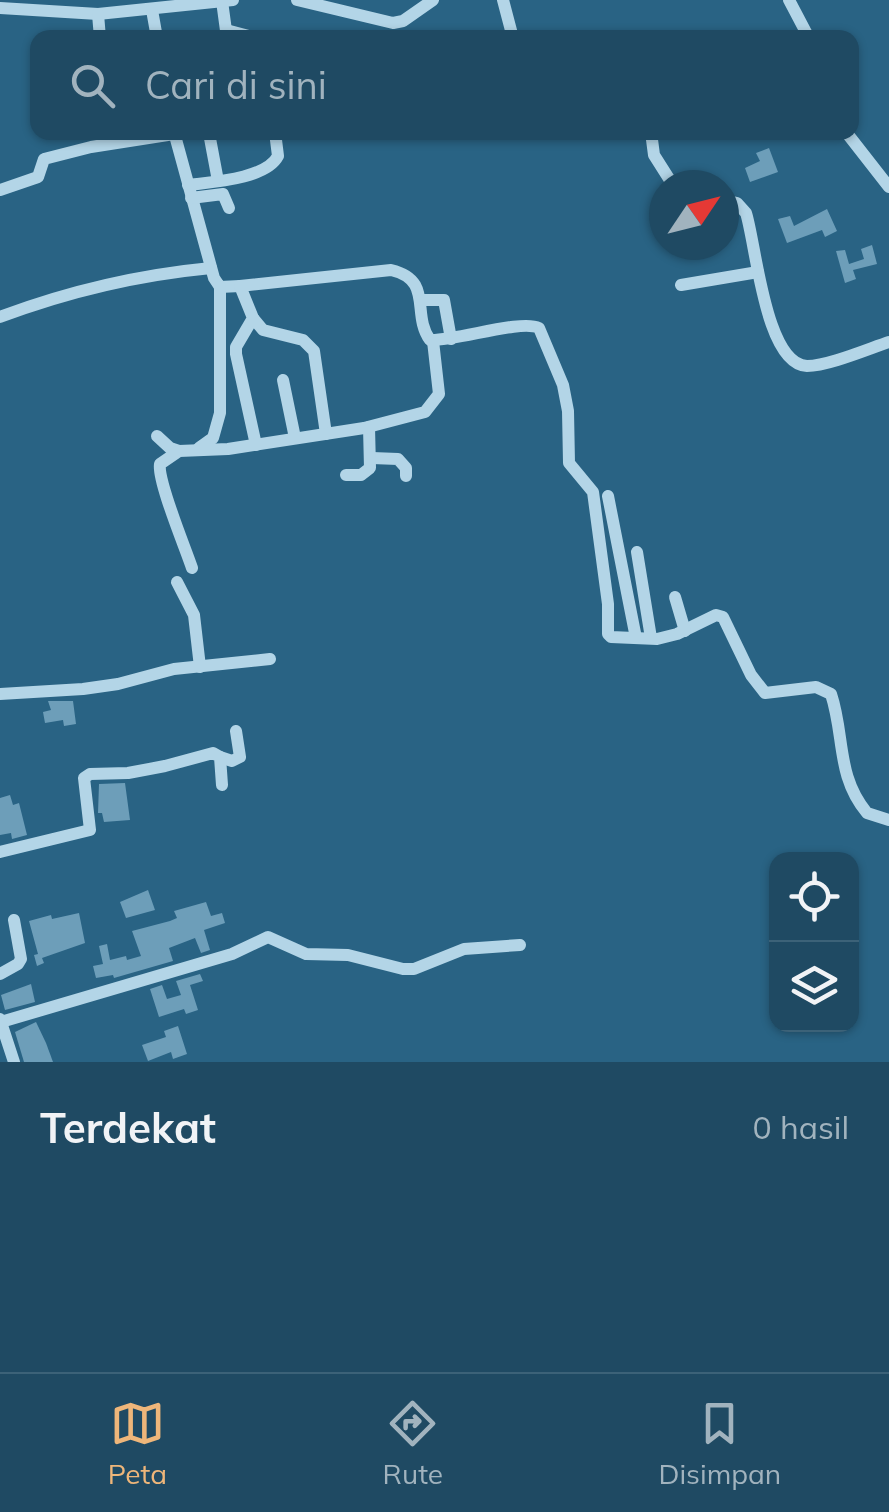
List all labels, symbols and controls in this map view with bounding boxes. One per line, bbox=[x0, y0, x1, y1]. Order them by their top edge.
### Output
search box bbox=[30, 30, 859, 140]
icon: search bbox=[65, 58, 120, 113]
text: Cari di sini bbox=[145, 61, 327, 109]
north arrow bbox=[649, 170, 739, 260]
map controls bbox=[769, 852, 859, 1032]
button: locate bbox=[769, 852, 859, 942]
button: layers bbox=[769, 942, 859, 1032]
text: Terdekat bbox=[40, 1101, 216, 1154]
text: 0 hasil bbox=[752, 1107, 849, 1147]
tab: Peta bbox=[108, 1396, 167, 1491]
tab: Rute bbox=[383, 1396, 443, 1491]
tab: Disimpan bbox=[659, 1396, 781, 1491]

